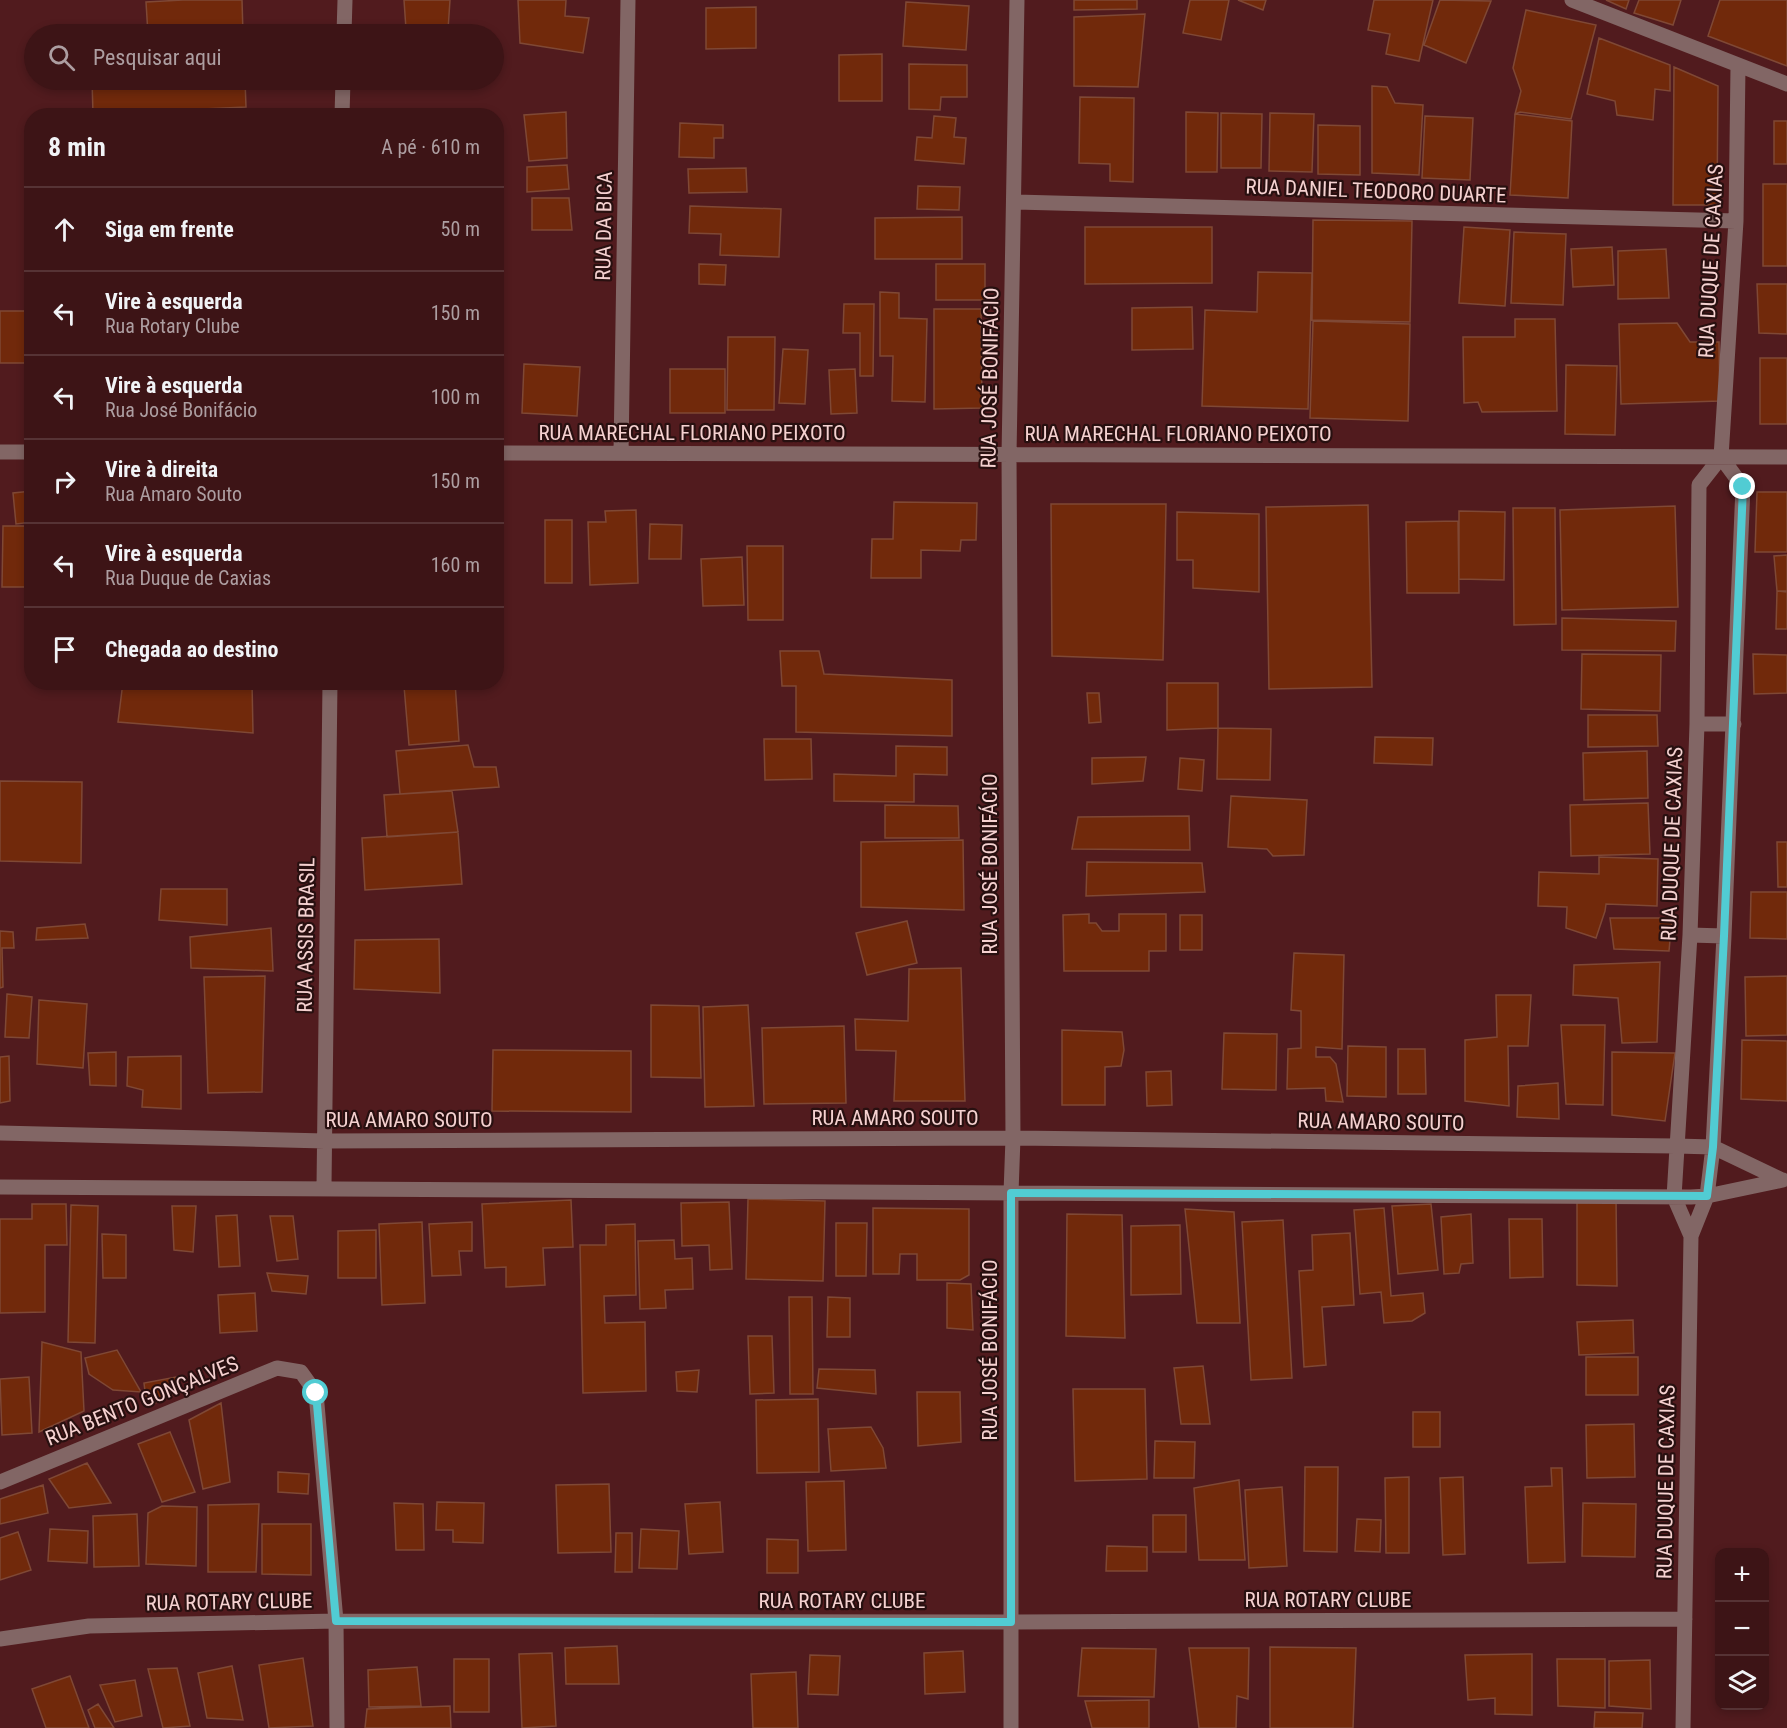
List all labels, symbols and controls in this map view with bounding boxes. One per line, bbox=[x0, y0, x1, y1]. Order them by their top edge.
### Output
search box bbox=[24, 24, 504, 90]
icon: search bbox=[45, 41, 78, 74]
text: Pesquisar aqui bbox=[93, 45, 222, 70]
text: 8 min bbox=[48, 132, 106, 162]
text: A pé · 610 m bbox=[381, 135, 480, 159]
street label: RUA DUQUE DE CAXIAS bbox=[1694, 163, 1728, 359]
street label: RUA DA BICA bbox=[591, 171, 617, 281]
street label: RUA DANIEL TEODORO DUARTE bbox=[1245, 174, 1507, 208]
icon: ahead bbox=[48, 213, 81, 246]
text: Siga em frente bbox=[105, 217, 234, 242]
text: 50 m bbox=[441, 217, 480, 241]
street label: RUA JOSÉ BONIFÁCIO bbox=[976, 287, 1004, 469]
text: Vire à esquerda bbox=[105, 289, 243, 314]
icon: left bbox=[48, 297, 81, 330]
text: 150 m bbox=[431, 301, 480, 325]
text: Rua Rotary Clube bbox=[105, 314, 240, 338]
text: Vire à esquerda bbox=[105, 373, 243, 398]
icon: left bbox=[48, 381, 81, 414]
text: 100 m bbox=[431, 385, 480, 409]
text: Rua José Bonifácio bbox=[105, 398, 257, 422]
street label: RUA MARECHAL FLORIANO PEIXOTO bbox=[538, 421, 846, 445]
street label: RUA MARECHAL FLORIANO PEIXOTO bbox=[1024, 422, 1332, 446]
text: Vire à direita bbox=[105, 457, 218, 482]
icon: right bbox=[48, 465, 81, 498]
text: 150 m bbox=[431, 469, 480, 493]
route end bbox=[1729, 473, 1755, 499]
text: Rua Amaro Souto bbox=[105, 482, 242, 506]
text: Vire à esquerda bbox=[105, 541, 243, 566]
icon: left bbox=[48, 549, 81, 582]
text: 160 m bbox=[431, 553, 480, 577]
text: Rua Duque de Caxias bbox=[105, 566, 271, 590]
icon: arrive bbox=[48, 633, 81, 666]
text: Chegada ao destino bbox=[105, 637, 279, 662]
street label: RUA DUQUE DE CAXIAS bbox=[1657, 746, 1687, 942]
street label: RUA JOSÉ BONIFÁCIO bbox=[978, 773, 1002, 955]
street label: RUA ASSIS BRASIL bbox=[293, 857, 319, 1013]
street label: RUA AMARO SOUTO bbox=[811, 1106, 979, 1130]
street label: RUA AMARO SOUTO bbox=[325, 1108, 493, 1132]
street label: RUA AMARO SOUTO bbox=[1297, 1109, 1465, 1135]
street label: RUA JOSÉ BONIFÁCIO bbox=[978, 1259, 1002, 1441]
street label: RUA BENTO GONÇALVES bbox=[42, 1351, 242, 1451]
route start bbox=[302, 1379, 328, 1405]
street label: RUA DUQUE DE CAXIAS bbox=[1652, 1385, 1680, 1579]
map controls bbox=[1715, 1548, 1769, 1710]
button: + bbox=[1715, 1548, 1769, 1602]
street label: RUA ROTARY CLUBE bbox=[1245, 1588, 1411, 1612]
street label: RUA ROTARY CLUBE bbox=[145, 1589, 313, 1615]
street label: RUA ROTARY CLUBE bbox=[759, 1589, 925, 1613]
button: − bbox=[1715, 1602, 1769, 1656]
button: layers bbox=[1715, 1656, 1769, 1710]

